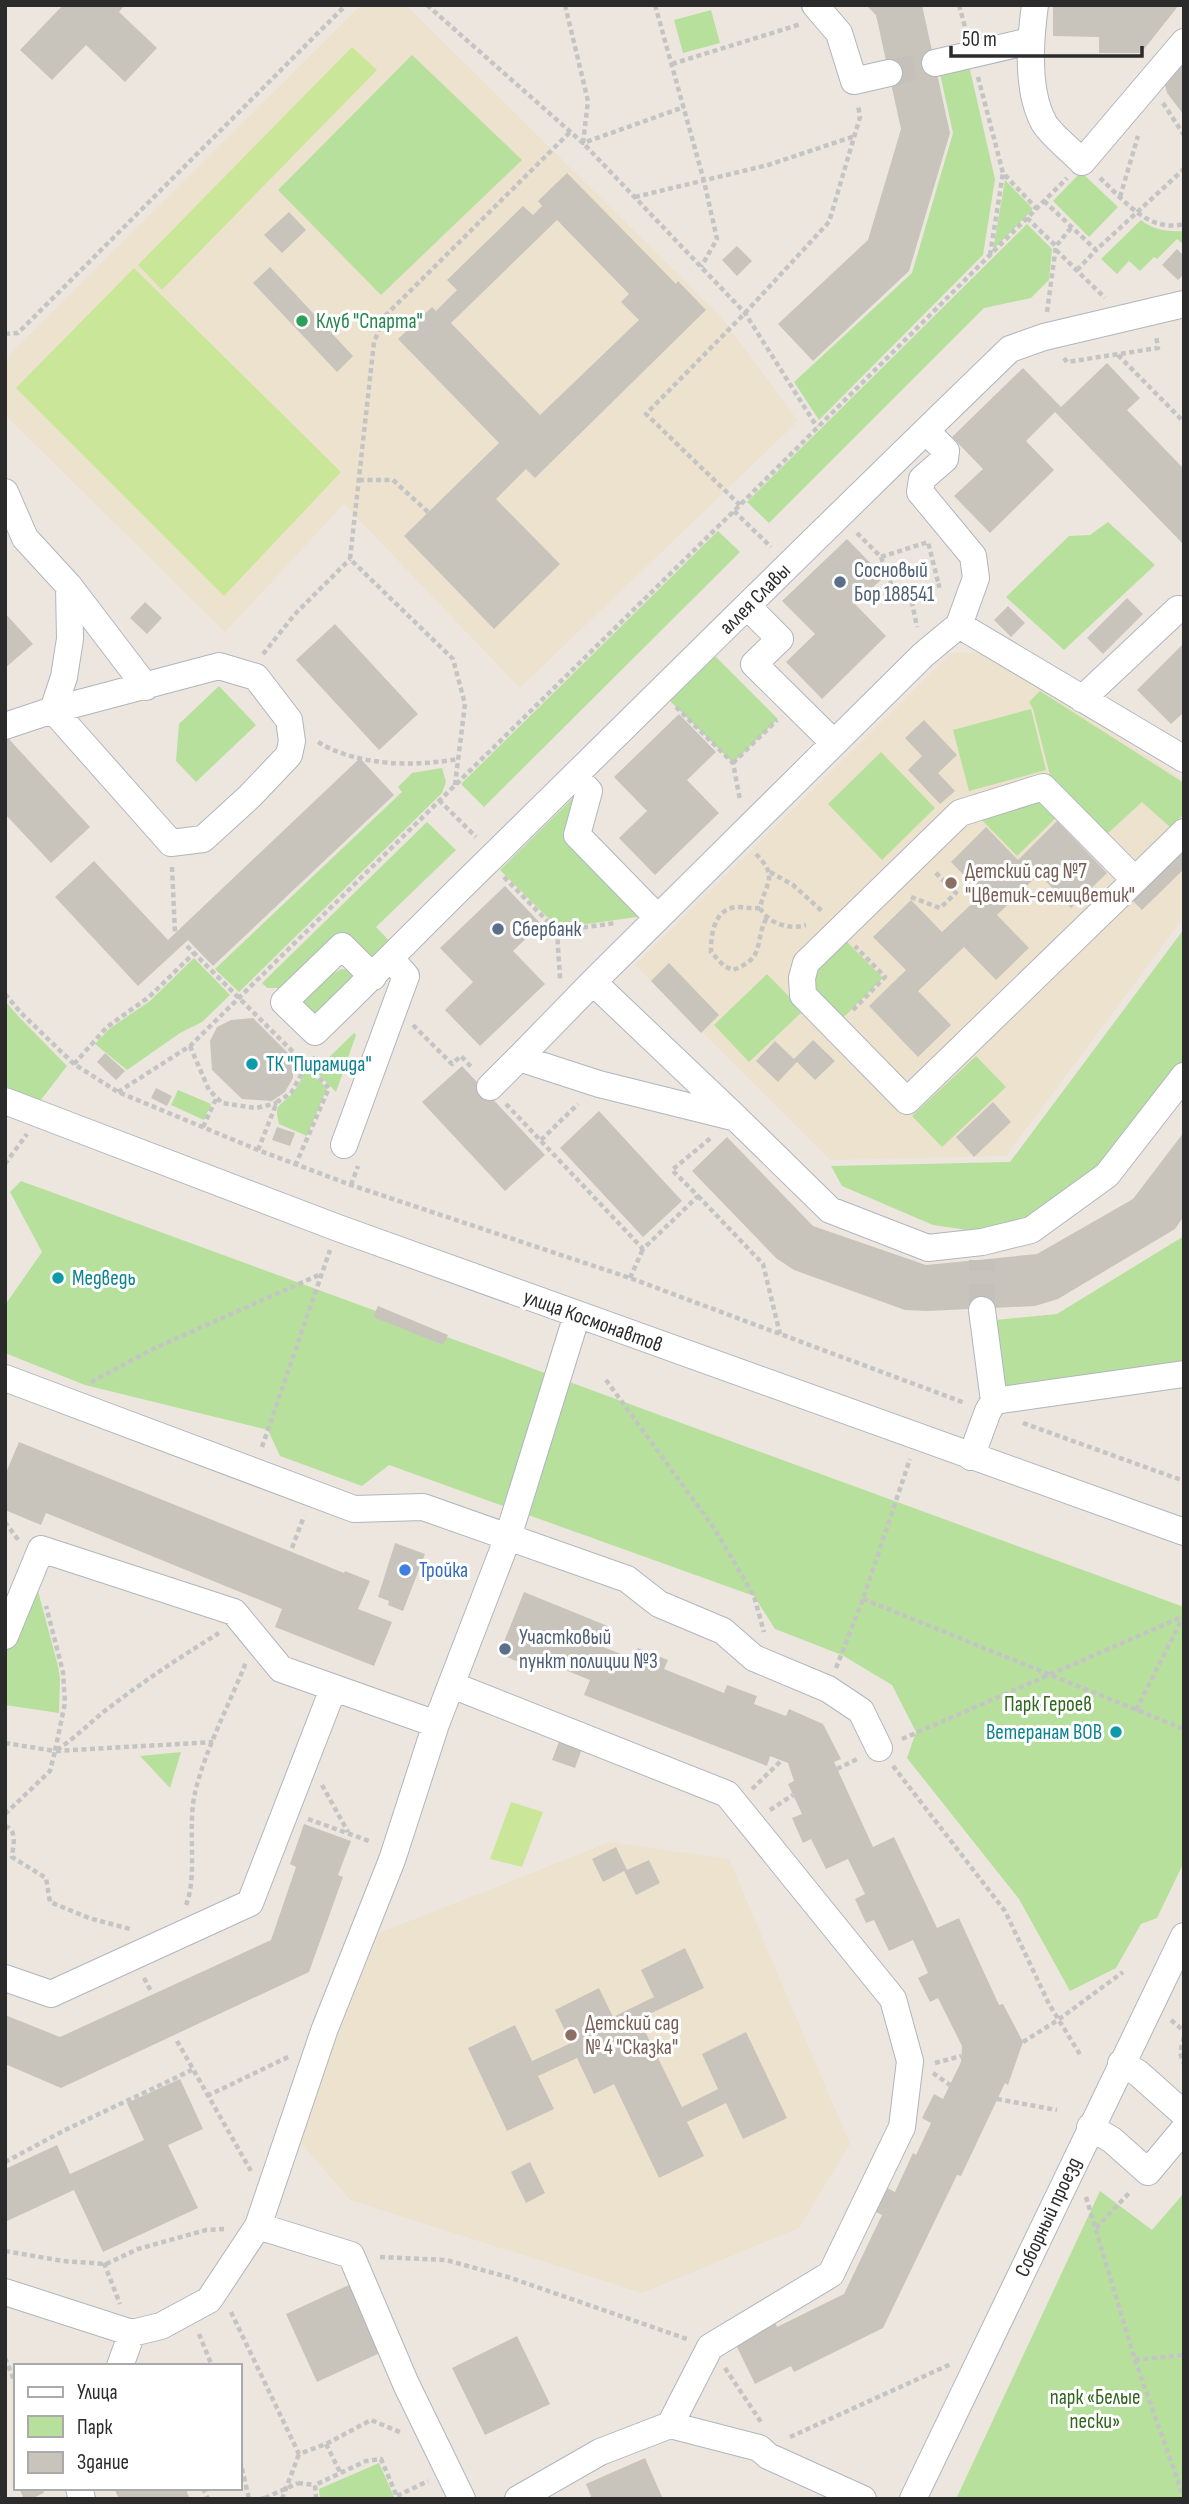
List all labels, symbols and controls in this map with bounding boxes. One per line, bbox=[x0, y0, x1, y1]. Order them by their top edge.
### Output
scale bar bbox=[951, 14, 1142, 58]
text: 50 m bbox=[962, 27, 997, 52]
place label: Клуб "Спарта" bbox=[316, 309, 423, 334]
marker: Клуб "Спарта" bbox=[294, 313, 310, 329]
street label: аллея Славы bbox=[714, 558, 796, 640]
place label: Сосновый Бор 188541 bbox=[854, 558, 935, 607]
marker: Сосновый Бор 188541 bbox=[832, 574, 848, 590]
place label: Детский сад №7 "Цветик-семицветик" bbox=[965, 859, 1135, 908]
marker: Детский сад №7 "Цветик-семицветик" bbox=[943, 875, 959, 891]
place label: Сбербанк bbox=[512, 917, 582, 942]
marker: Сбербанк bbox=[490, 921, 506, 937]
place label: ТК "Пирамида" bbox=[266, 1052, 372, 1077]
marker: ТК "Пирамида" bbox=[244, 1056, 260, 1072]
place label: Медведь bbox=[72, 1266, 136, 1291]
marker: Медведь bbox=[50, 1270, 66, 1286]
street label: улица Космонавтов bbox=[520, 1284, 666, 1358]
place label: Тройка bbox=[419, 1558, 468, 1583]
marker: Тройка bbox=[397, 1562, 413, 1578]
place label: Участковый пункт полиции №3 bbox=[519, 1625, 658, 1674]
marker: Участковый пункт полиции №3 bbox=[497, 1641, 513, 1657]
park label: Парк Героев bbox=[1004, 1692, 1092, 1717]
place label: Ветеранам ВОВ bbox=[986, 1720, 1102, 1745]
marker: Ветеранам ВОВ bbox=[1108, 1724, 1124, 1740]
place label: Детский сад № 4 "Сказка" bbox=[585, 2011, 679, 2060]
marker: Детский сад № 4 "Сказка" bbox=[563, 2027, 579, 2043]
street label: Соборный проезд bbox=[1009, 2153, 1087, 2281]
legend bbox=[14, 2364, 242, 2490]
text: Улица bbox=[77, 2380, 118, 2405]
park label: парк «Белые пески» bbox=[1050, 2385, 1140, 2434]
text: Парк bbox=[77, 2415, 112, 2440]
text: Здание bbox=[77, 2450, 129, 2475]

